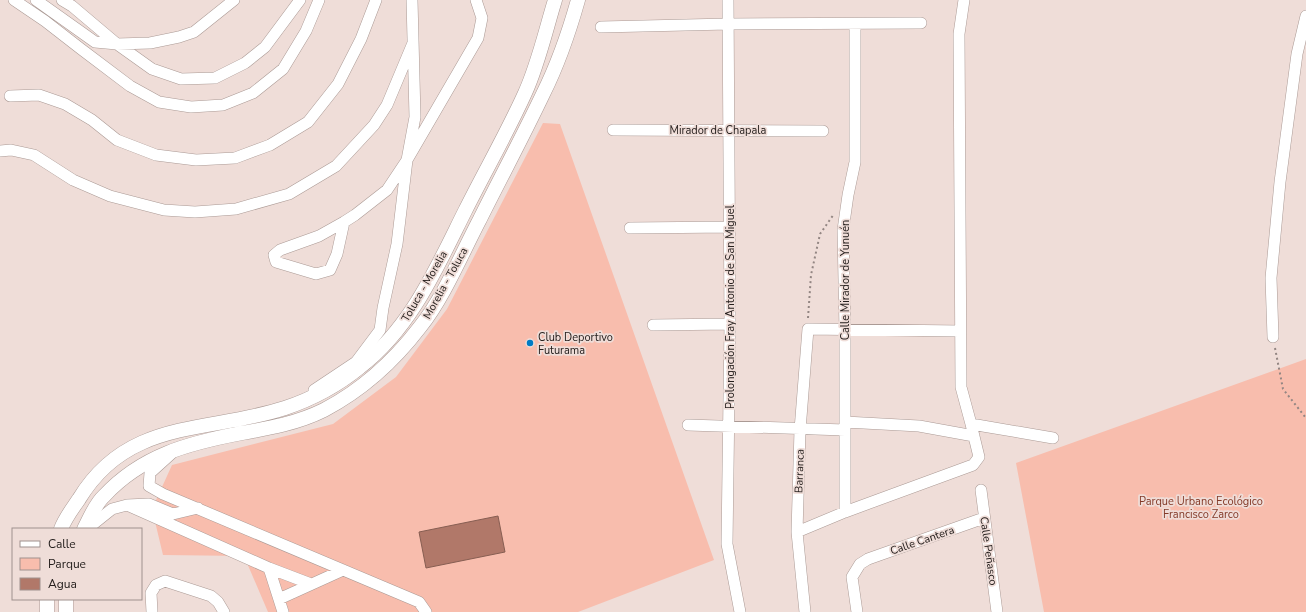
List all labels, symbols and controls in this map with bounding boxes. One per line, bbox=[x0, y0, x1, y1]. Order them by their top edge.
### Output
street label: Mirador de Chapala bbox=[670, 123, 767, 138]
street label: Prolongación Fray Antonio de San Miguel bbox=[723, 204, 738, 409]
street label: Calle Mirador de Yunuén bbox=[838, 220, 853, 340]
street label: Morelia - Toluca bbox=[420, 245, 471, 322]
street label: Toluca - Morelia bbox=[398, 248, 451, 324]
place label: Club Deportivo Futurama bbox=[538, 330, 613, 358]
marker: Club Deportivo Futurama bbox=[525, 338, 535, 348]
street label: Barranca bbox=[791, 449, 808, 493]
park label: Parque Urbano Ecológico Francisco Zarco bbox=[1139, 494, 1263, 522]
street label: Calle Peñasco bbox=[976, 516, 1001, 586]
street label: Calle Cantera bbox=[888, 522, 956, 558]
legend bbox=[12, 528, 142, 600]
text: Calle bbox=[48, 536, 76, 552]
text: Parque bbox=[48, 556, 86, 572]
text: Agua bbox=[48, 576, 77, 592]

